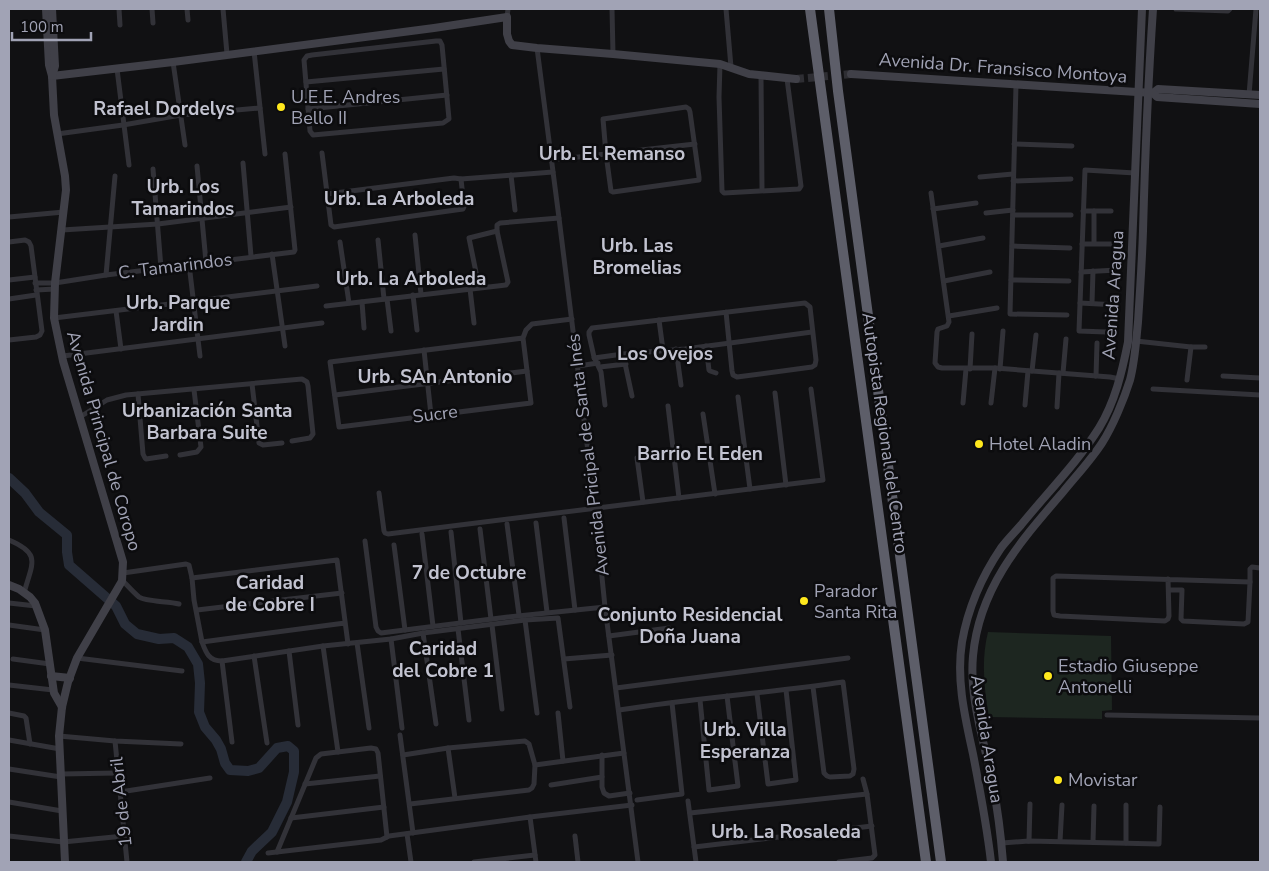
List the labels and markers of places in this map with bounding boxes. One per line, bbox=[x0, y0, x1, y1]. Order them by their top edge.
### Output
place label: U.E.E. Andres Bello II bbox=[291, 85, 400, 130]
marker: U.E.E. Andres Bello II bbox=[275, 101, 287, 113]
place label: Hotel Aladin bbox=[989, 432, 1091, 456]
marker: Hotel Aladin bbox=[973, 438, 985, 450]
place label: Parador Santa Rita bbox=[814, 579, 897, 624]
marker: Parador Santa Rita bbox=[798, 595, 810, 607]
place label: Estadio Giuseppe Antonelli bbox=[1058, 654, 1198, 699]
marker: Estadio Giuseppe Antonelli bbox=[1042, 670, 1054, 682]
place label: Movistar bbox=[1068, 768, 1138, 792]
marker: Movistar bbox=[1052, 774, 1064, 786]

